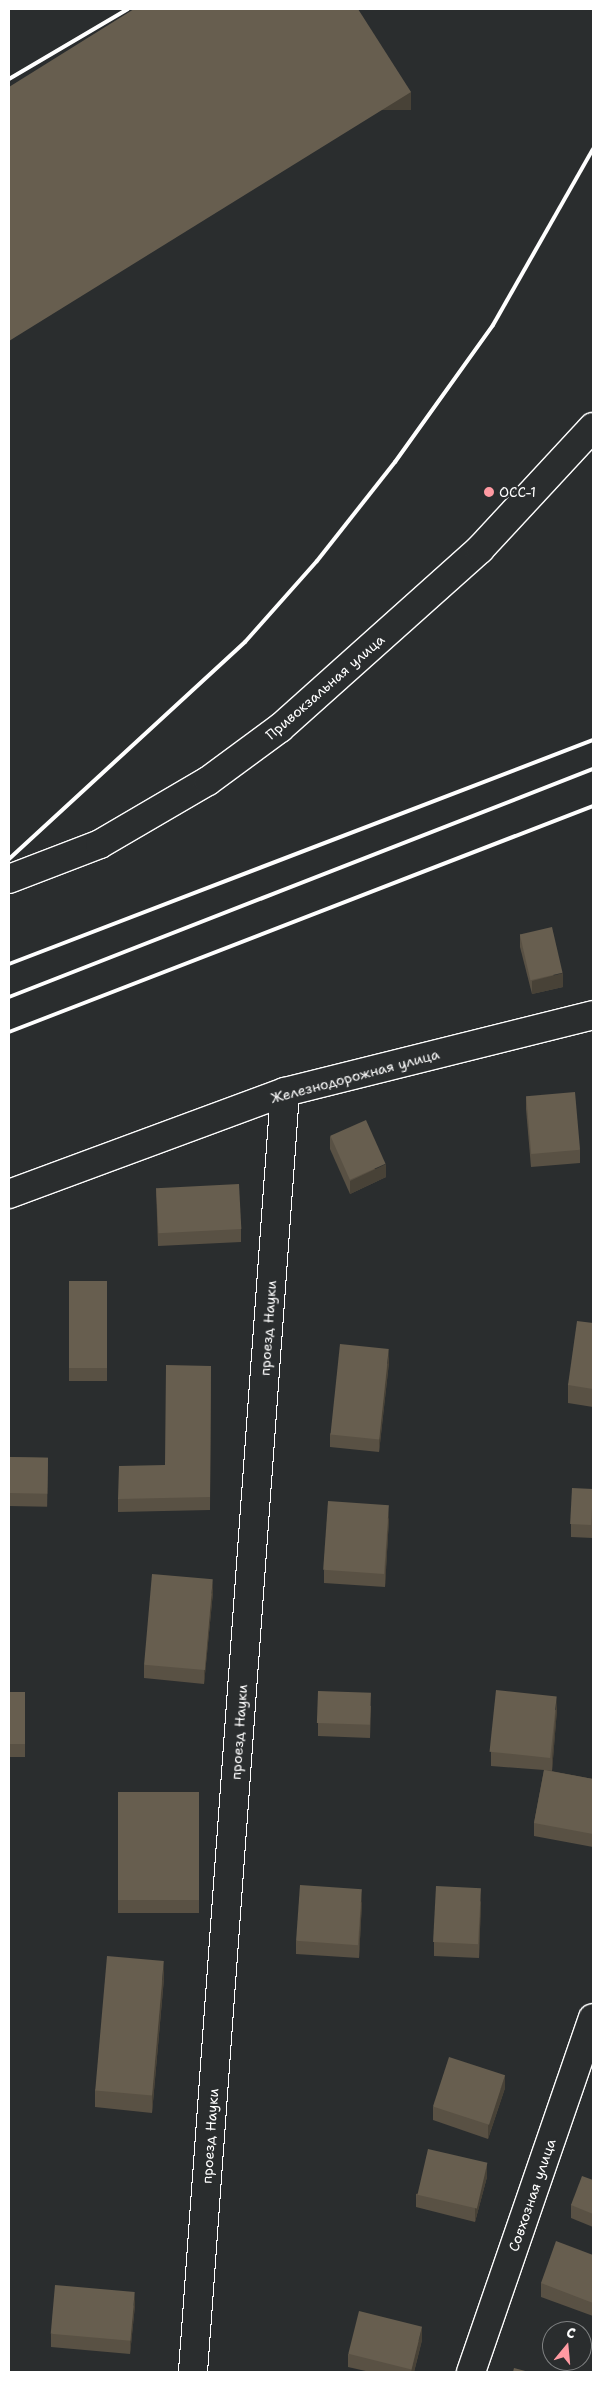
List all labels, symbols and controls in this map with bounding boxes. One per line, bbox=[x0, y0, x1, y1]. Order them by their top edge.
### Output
place label: ОСС-1 bbox=[499, 484, 536, 500]
marker: ОСС-1 bbox=[483, 486, 495, 498]
street label: Привокзальная улица bbox=[262, 631, 388, 743]
street label: Железнодорожная улица bbox=[269, 1045, 441, 1107]
street label: проезд Науки bbox=[256, 1280, 280, 1376]
street label: проезд Науки bbox=[227, 1684, 251, 1780]
street label: проезд Науки bbox=[198, 2088, 222, 2184]
street label: Совхозная улица bbox=[505, 2136, 559, 2254]
north arrow bbox=[542, 2321, 592, 2371]
text: С bbox=[564, 2323, 578, 2342]

